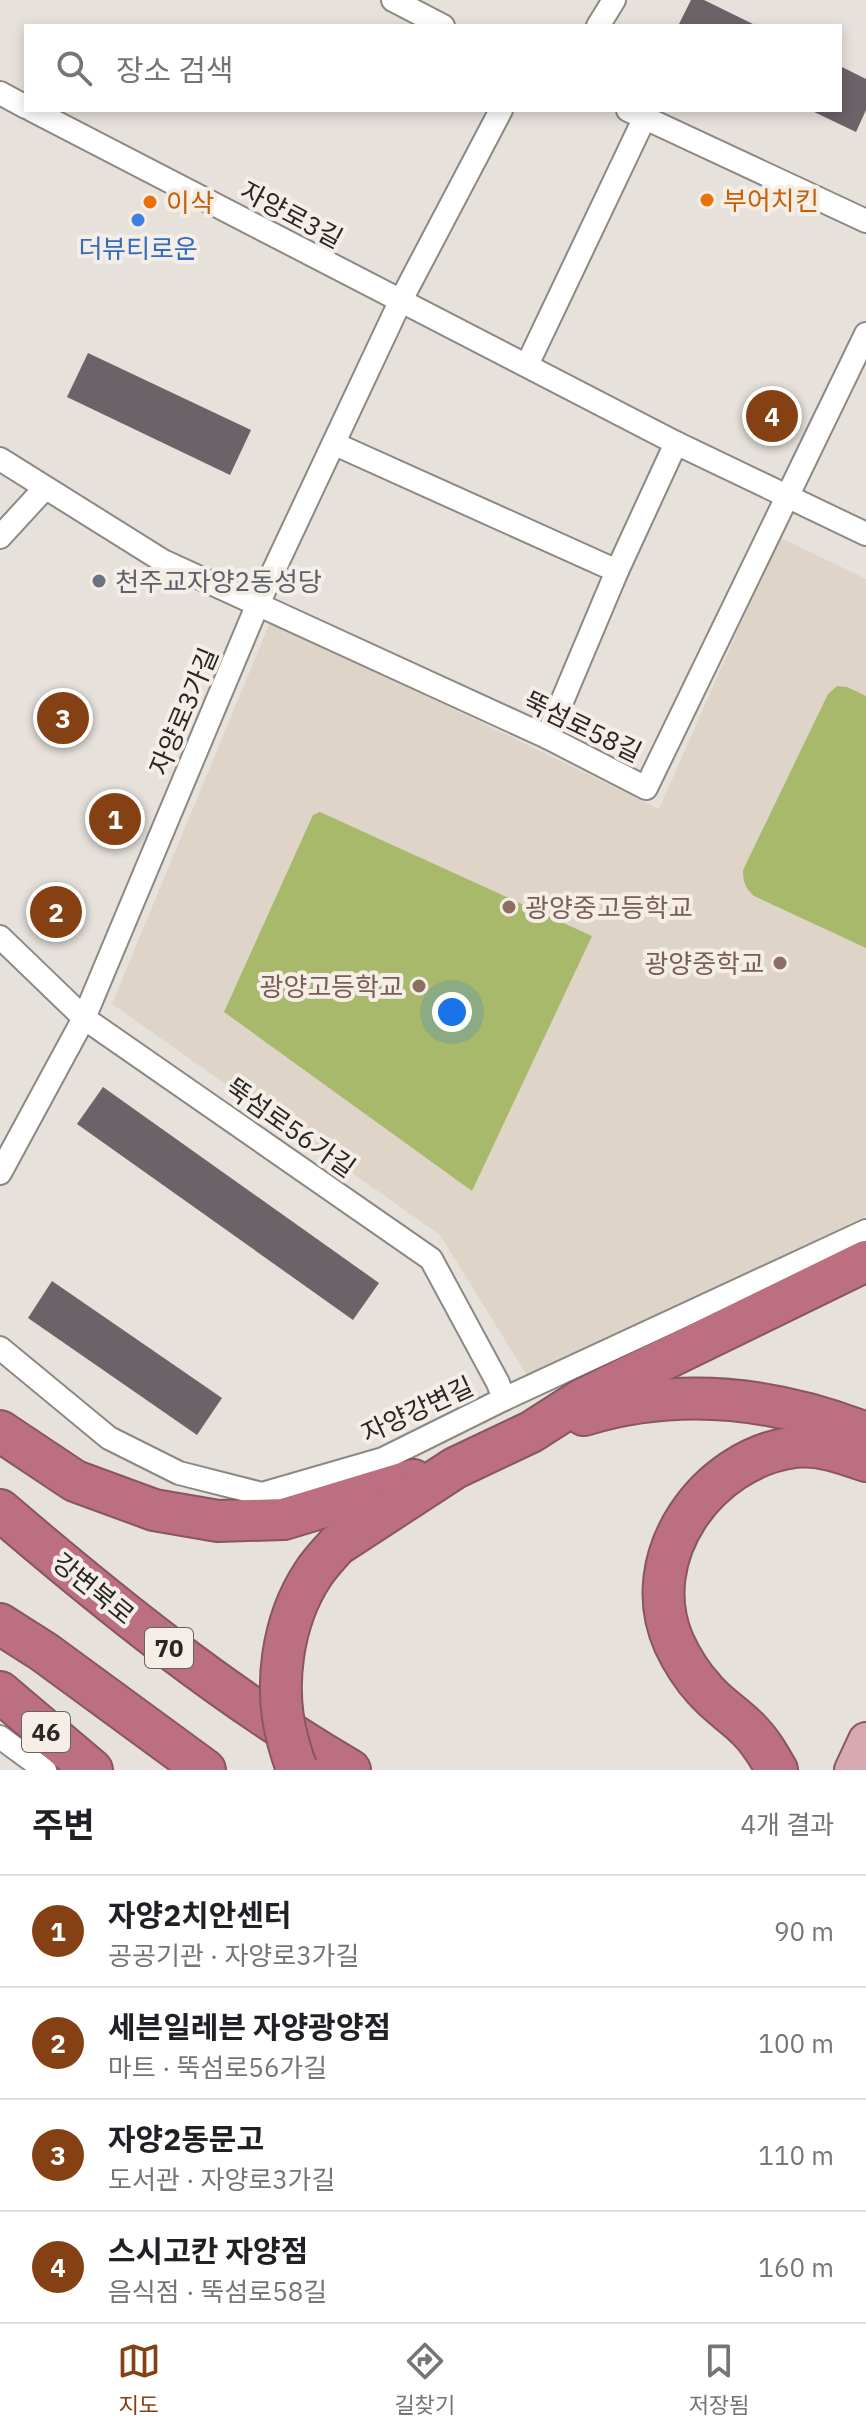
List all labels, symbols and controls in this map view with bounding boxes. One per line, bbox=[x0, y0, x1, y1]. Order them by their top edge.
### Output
search box bbox=[24, 24, 842, 112]
icon: search bbox=[52, 46, 96, 90]
text: 장소 검색 bbox=[116, 50, 233, 89]
street label: 자양로3길 bbox=[235, 173, 349, 255]
place label: 부어치킨 bbox=[723, 183, 819, 217]
place label: 이삭 bbox=[166, 185, 214, 219]
marker: 부어치킨 bbox=[698, 191, 716, 209]
marker: 이삭 bbox=[141, 193, 159, 211]
marker: 더뷰티로운 bbox=[129, 211, 147, 229]
place label: 더뷰티로운 bbox=[78, 231, 198, 265]
pin: 4 bbox=[746, 386, 798, 446]
place label: 천주교자양2동성당 bbox=[115, 564, 322, 598]
marker: 천주교자양2동성당 bbox=[90, 572, 108, 590]
street label: 자양로3가길 bbox=[141, 642, 225, 780]
street label: 뚝섬로58길 bbox=[519, 683, 647, 769]
pin: 3 bbox=[37, 688, 89, 748]
pin: 1 bbox=[89, 789, 141, 849]
pin: 2 bbox=[30, 882, 82, 942]
place label: 광양중고등학교 bbox=[525, 890, 692, 924]
marker: 광양중고등학교 bbox=[500, 898, 518, 916]
place label: 광양중학교 bbox=[644, 946, 764, 980]
marker: 광양중학교 bbox=[771, 954, 789, 972]
place label: 광양고등학교 bbox=[259, 969, 403, 1003]
marker: 광양고등학교 bbox=[410, 977, 428, 995]
your location bbox=[432, 992, 472, 1032]
street label: 뚝섬로56가길 bbox=[219, 1070, 363, 1184]
street label: 자양강변길 bbox=[356, 1368, 478, 1450]
street label: 강변북로 bbox=[46, 1545, 142, 1631]
road number: 70 bbox=[145, 1628, 193, 1668]
road number: 46 bbox=[22, 1712, 70, 1752]
text: 주변 bbox=[32, 1802, 95, 1846]
text: 4개 결과 bbox=[741, 1807, 834, 1841]
text: 자양2치안센터 bbox=[108, 1895, 292, 1934]
text: 1 bbox=[50, 1914, 66, 1948]
text: 90 m bbox=[774, 1914, 834, 1948]
text: 공공기관 · 자양로3가길 bbox=[108, 1938, 360, 1972]
text: 세븐일레븐 자양광양점 bbox=[108, 2007, 391, 2046]
text: 2 bbox=[50, 2026, 66, 2060]
text: 100 m bbox=[758, 2026, 834, 2060]
text: 마트 · 뚝섬로56가길 bbox=[108, 2050, 327, 2084]
text: 자양2동문고 bbox=[108, 2119, 264, 2158]
text: 3 bbox=[50, 2138, 66, 2172]
text: 110 m bbox=[758, 2138, 834, 2172]
text: 도서관 · 자양로3가길 bbox=[108, 2162, 336, 2196]
text: 스시고칸 자양점 bbox=[108, 2231, 308, 2270]
text: 4 bbox=[50, 2250, 66, 2284]
text: 160 m bbox=[758, 2250, 834, 2284]
text: 음식점 · 뚝섬로58길 bbox=[108, 2274, 327, 2308]
tab: 지도 bbox=[117, 2339, 161, 2419]
tab: 길찾기 bbox=[394, 2339, 455, 2419]
tab: 저장됨 bbox=[688, 2339, 749, 2419]

